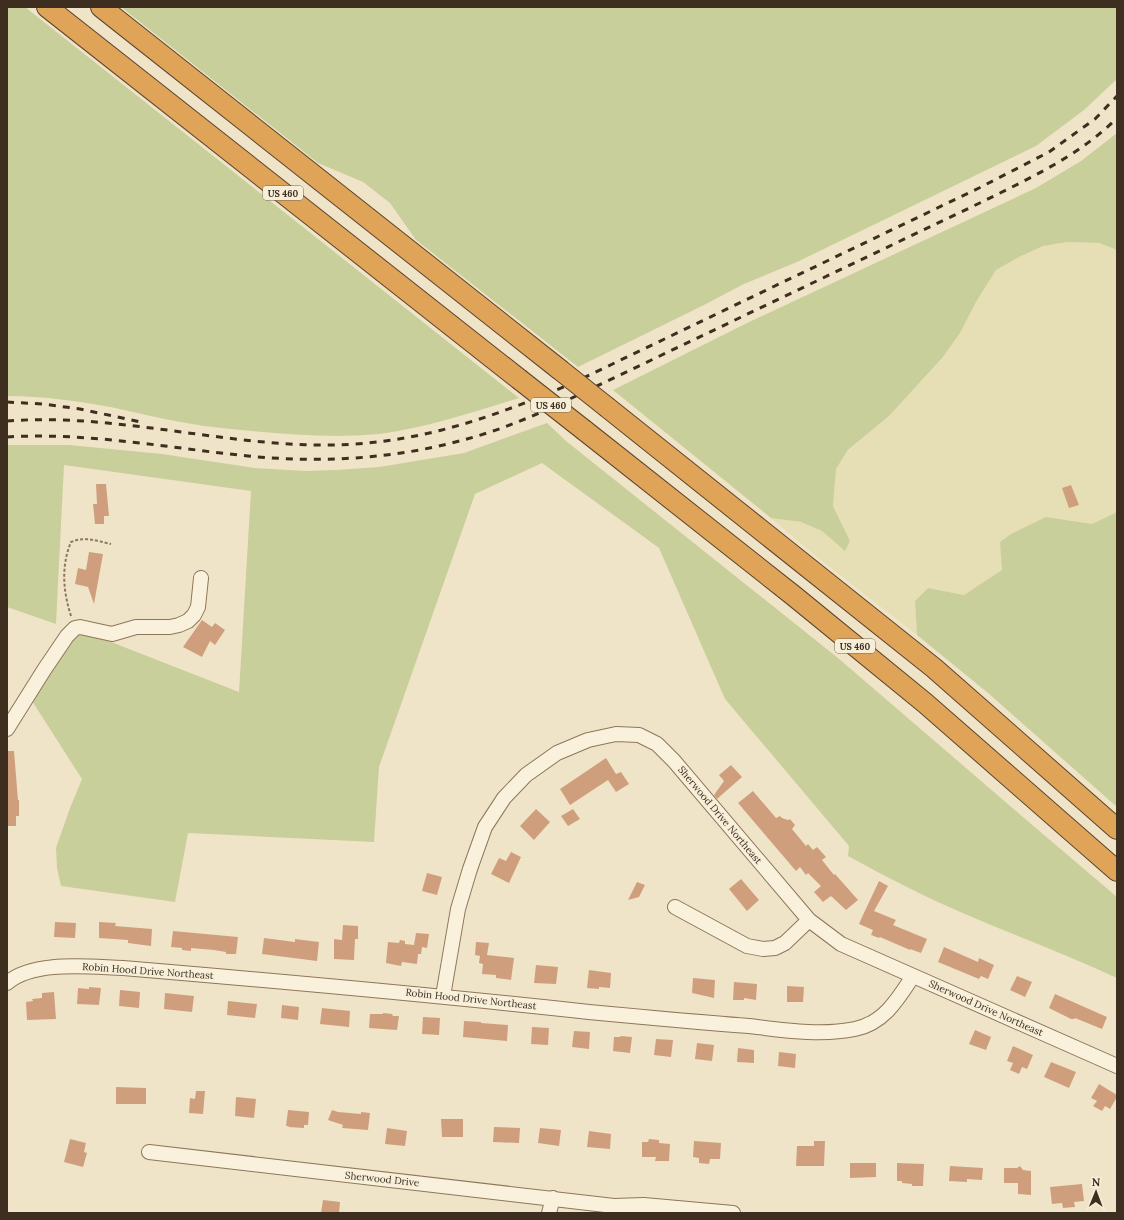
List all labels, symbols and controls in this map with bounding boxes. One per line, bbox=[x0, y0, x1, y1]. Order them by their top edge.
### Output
road number: US 460 bbox=[263, 186, 303, 200]
road number: US 460 bbox=[531, 398, 571, 412]
road number: US 460 bbox=[835, 639, 875, 653]
street label: Sherwood Drive Northeast bbox=[675, 763, 765, 867]
street label: Robin Hood Drive Northeast bbox=[82, 960, 214, 982]
street label: Sherwood Drive Northeast bbox=[927, 977, 1045, 1039]
street label: Robin Hood Drive Northeast bbox=[405, 986, 537, 1012]
street label: Sherwood Drive bbox=[344, 1169, 420, 1189]
north arrow bbox=[1076, 1172, 1116, 1212]
text: N bbox=[1092, 1175, 1101, 1189]

